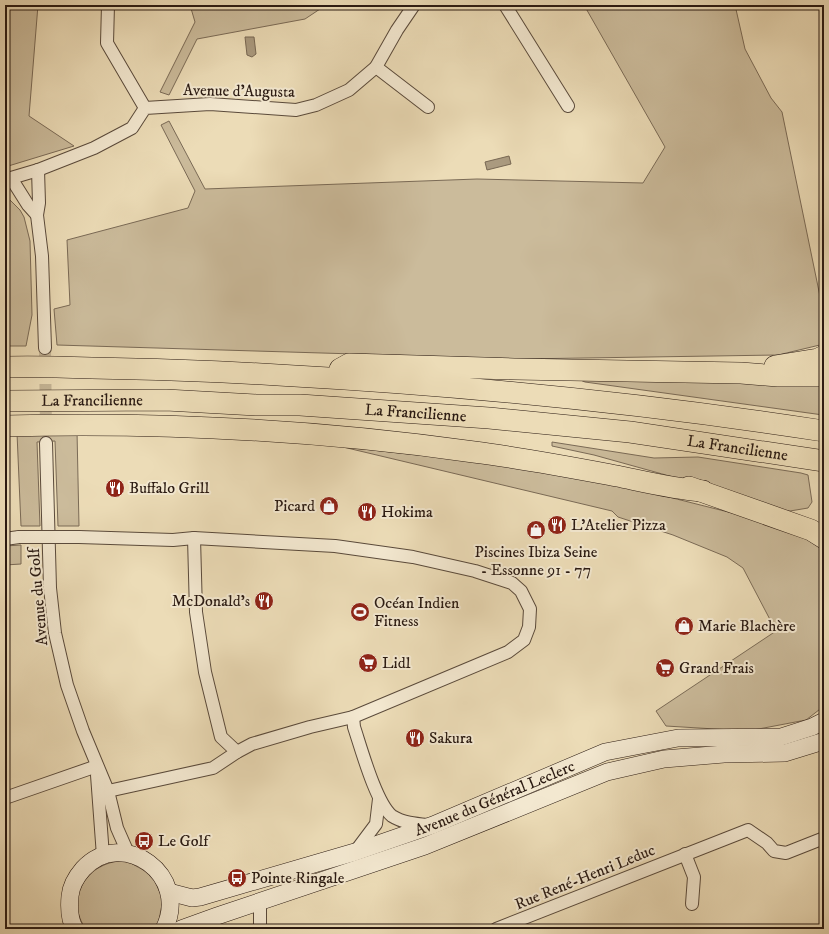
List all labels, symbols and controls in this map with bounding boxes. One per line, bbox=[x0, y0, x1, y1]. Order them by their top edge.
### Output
street label: Avenue d'Augusta bbox=[183, 80, 295, 102]
street label: La Francilienne bbox=[41, 390, 143, 411]
street label: La Francilienne bbox=[364, 399, 467, 426]
street label: La Francilienne bbox=[686, 431, 790, 466]
restaurant icon: Buffalo Grill bbox=[104, 477, 126, 499]
place label: Buffalo Grill bbox=[129, 478, 210, 498]
shop icon: Picard bbox=[318, 495, 340, 517]
place label: Picard bbox=[274, 496, 315, 516]
restaurant icon: Hokima bbox=[356, 501, 378, 523]
place label: Hokima bbox=[381, 502, 433, 522]
restaurant icon: L’Atelier Pizza bbox=[546, 514, 568, 536]
place label: L’Atelier Pizza bbox=[571, 515, 666, 535]
shop icon: Piscines Ibiza Seine - Essonne 91 - 77 bbox=[525, 519, 547, 541]
place label: Piscines Ibiza Seine - Essonne 91 - 77 bbox=[475, 542, 598, 580]
street label: Avenue du Golf bbox=[24, 545, 52, 646]
restaurant icon: McDonald's bbox=[253, 590, 275, 612]
place label: McDonald's bbox=[172, 591, 250, 611]
place label: Océan Indien Fitness bbox=[374, 593, 460, 631]
sports icon: Océan Indien Fitness bbox=[349, 601, 371, 623]
shop icon: Marie Blachère bbox=[673, 615, 695, 637]
place label: Marie Blachère bbox=[698, 616, 796, 636]
supermarket icon: Lidl bbox=[357, 652, 379, 674]
place label: Lidl bbox=[382, 653, 411, 673]
supermarket icon: Grand Frais bbox=[654, 657, 676, 679]
place label: Grand Frais bbox=[679, 658, 754, 678]
restaurant icon: Sakura bbox=[404, 727, 426, 749]
place label: Sakura bbox=[429, 728, 473, 748]
street label: Avenue du Général Leclerc bbox=[412, 756, 578, 841]
bus stop icon: Le Golf bbox=[133, 830, 155, 852]
place label: Le Golf bbox=[158, 831, 211, 851]
street label: Rue René-Henri Leduc bbox=[512, 840, 658, 914]
bus stop icon: Pointe Ringale bbox=[226, 867, 248, 889]
place label: Pointe Ringale bbox=[251, 868, 345, 888]

